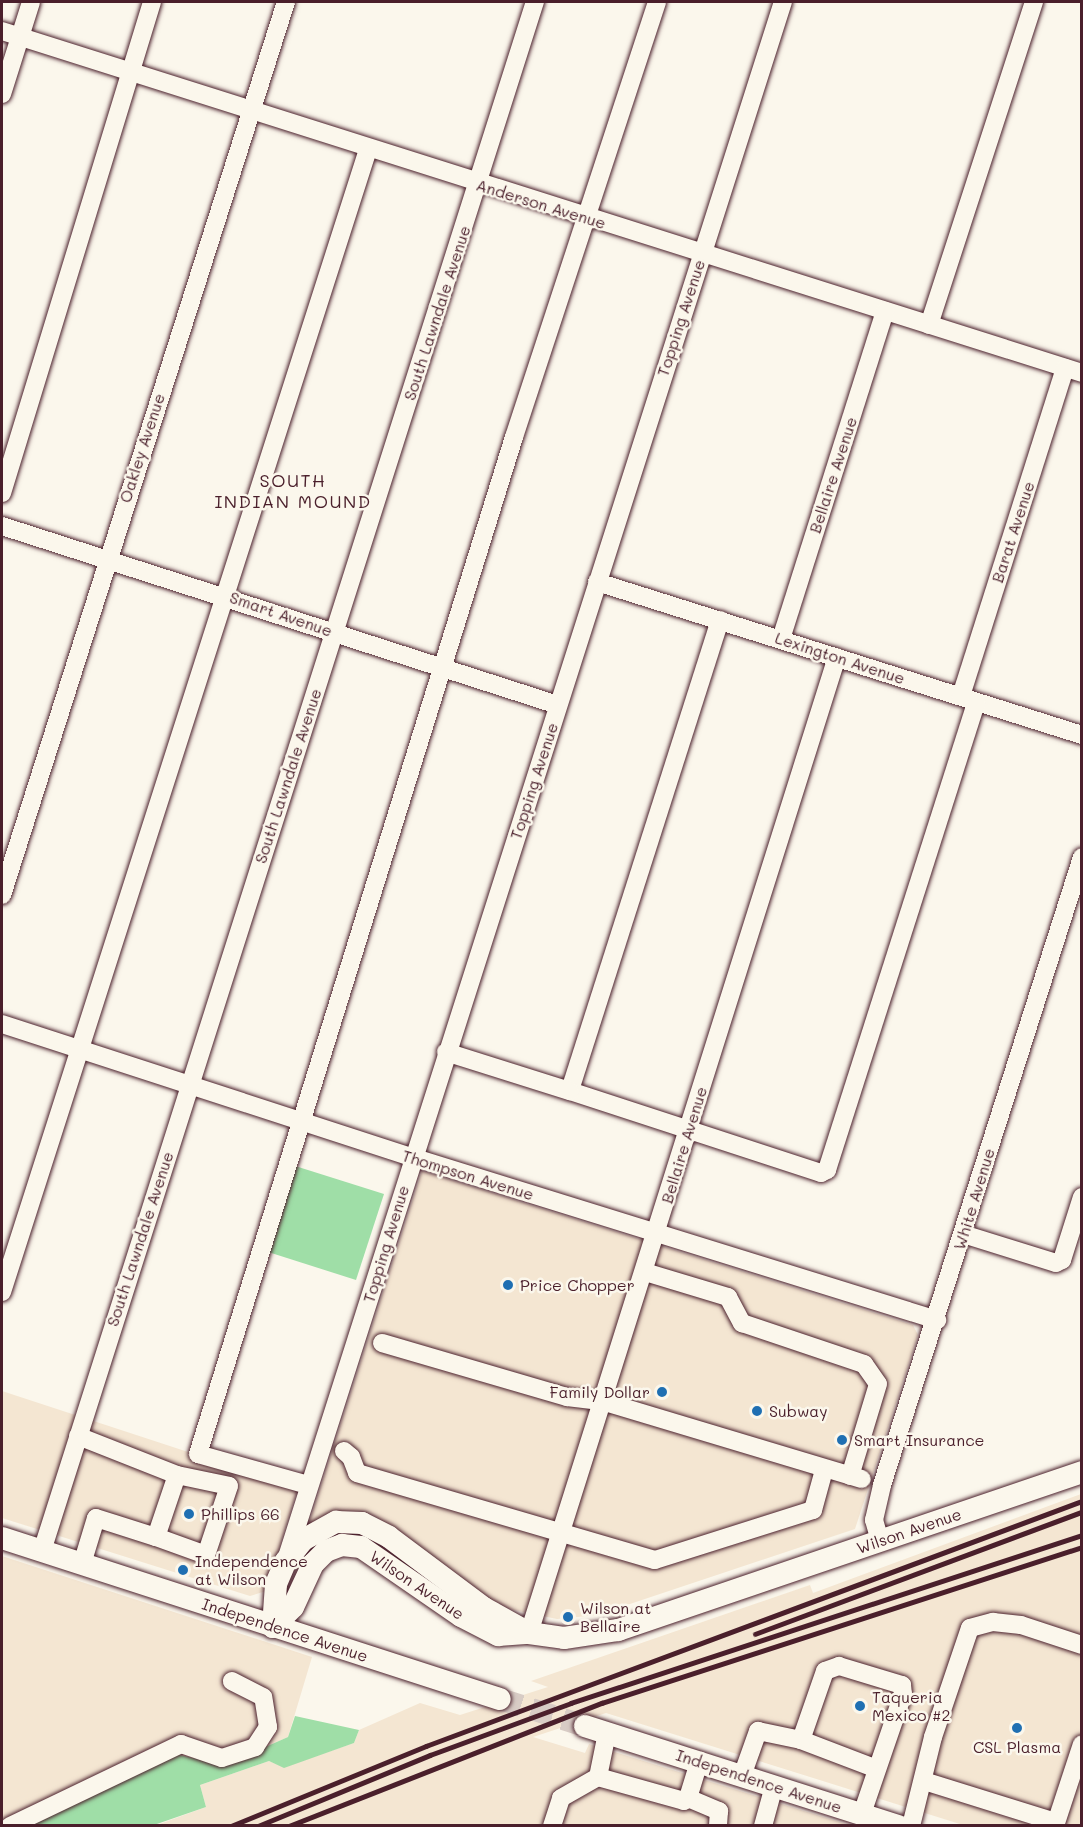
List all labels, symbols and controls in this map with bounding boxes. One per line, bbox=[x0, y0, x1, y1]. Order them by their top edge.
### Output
street label: Anderson Avenue bbox=[474, 175, 608, 233]
street label: South Lawndale Avenue bbox=[400, 223, 474, 403]
street label: Topping Avenue bbox=[653, 257, 709, 379]
street label: Oakley Avenue bbox=[115, 391, 169, 505]
street label: Bellaire Avenue bbox=[805, 414, 861, 536]
district label: SOUTH INDIAN MOUND bbox=[214, 470, 372, 512]
street label: Barat Avenue bbox=[988, 479, 1038, 585]
street label: Smart Avenue bbox=[227, 587, 335, 641]
street label: Lexington Avenue bbox=[773, 628, 907, 688]
street label: South Lawndale Avenue bbox=[251, 686, 325, 866]
street label: Topping Avenue bbox=[506, 720, 562, 842]
street label: Bellaire Avenue bbox=[657, 1084, 711, 1206]
street label: Thompson Avenue bbox=[400, 1146, 536, 1204]
street label: White Avenue bbox=[949, 1146, 999, 1252]
street label: South Lawndale Avenue bbox=[103, 1149, 177, 1329]
street label: Topping Avenue bbox=[359, 1183, 413, 1305]
place label: Price Chopper bbox=[520, 1275, 635, 1295]
marker: Price Chopper bbox=[501, 1278, 515, 1292]
place label: Family Dollar bbox=[549, 1382, 650, 1402]
marker: Family Dollar bbox=[655, 1385, 669, 1399]
place label: Subway bbox=[769, 1401, 828, 1421]
marker: Subway bbox=[750, 1404, 764, 1418]
place label: Smart Insurance bbox=[854, 1430, 984, 1450]
marker: Smart Insurance bbox=[835, 1433, 849, 1447]
place label: Phillips 66 bbox=[201, 1504, 280, 1524]
street label: Wilson Avenue bbox=[854, 1504, 964, 1558]
marker: Phillips 66 bbox=[182, 1507, 196, 1521]
street label: Wilson Avenue bbox=[366, 1546, 468, 1624]
place label: Independence at Wilson bbox=[195, 1551, 308, 1589]
marker: Independence at Wilson bbox=[176, 1563, 190, 1577]
street label: Independence Avenue bbox=[200, 1594, 370, 1666]
place label: Wilson at Bellaire bbox=[580, 1598, 651, 1636]
marker: Wilson at Bellaire bbox=[561, 1610, 575, 1624]
place label: Taqueria Mexico #2 bbox=[872, 1687, 950, 1725]
marker: Taqueria Mexico #2 bbox=[853, 1699, 867, 1713]
marker: CSL Plasma bbox=[1010, 1721, 1024, 1735]
place label: CSL Plasma bbox=[973, 1737, 1061, 1757]
street label: Independence Avenue bbox=[674, 1745, 844, 1817]

